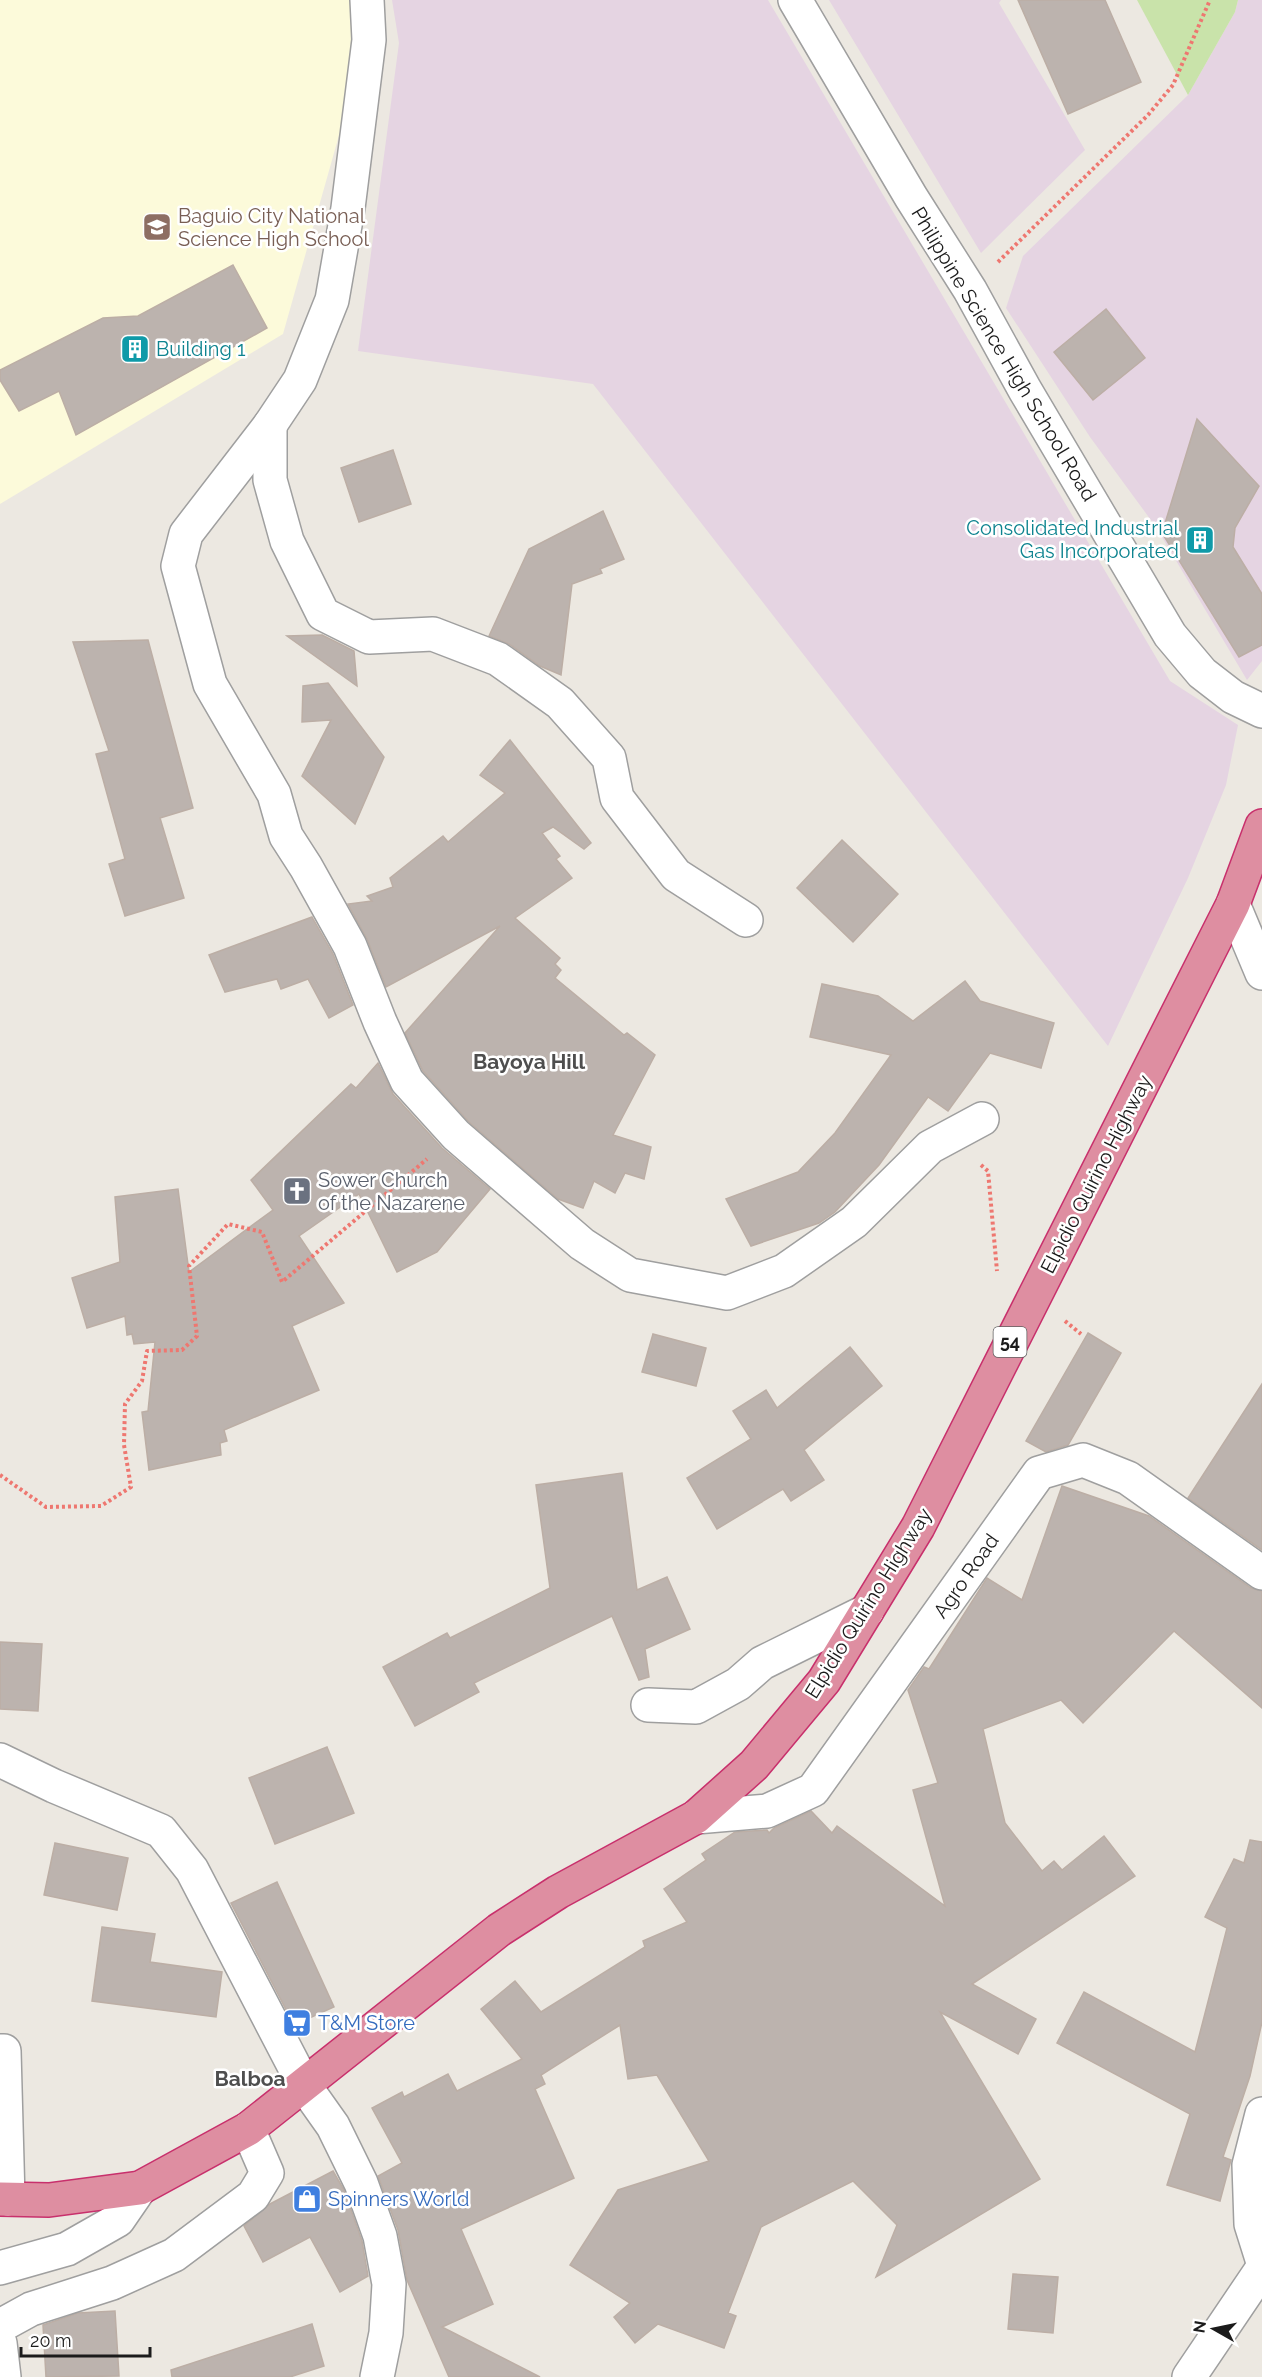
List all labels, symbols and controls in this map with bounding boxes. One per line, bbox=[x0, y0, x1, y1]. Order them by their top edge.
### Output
street label: Philippine Science High School Road bbox=[906, 202, 1102, 506]
place label: Baguio City National Science High School bbox=[178, 204, 369, 251]
school or university icon: Baguio City National Science High School bbox=[141, 211, 173, 243]
building icon: Building 1 bbox=[119, 333, 151, 365]
place label: Building 1 bbox=[156, 337, 246, 361]
place label: Consolidated Industrial Gas Incorporated bbox=[966, 516, 1180, 563]
building icon: Consolidated Industrial Gas Incorporated bbox=[1184, 524, 1216, 556]
district label: Bayoya Hill bbox=[473, 1049, 585, 1074]
street label: Elpidio Quirino Highway bbox=[1035, 1071, 1157, 1277]
place label: Sower Church of the Nazarene bbox=[318, 1168, 465, 1215]
church icon: Sower Church of the Nazarene bbox=[281, 1175, 313, 1207]
road number: 54 bbox=[994, 1327, 1026, 1357]
street label: Elpidio Quirino Highway bbox=[800, 1503, 936, 1703]
street label: Agro Road bbox=[928, 1529, 1004, 1623]
supermarket icon: T&M Store bbox=[281, 2007, 313, 2039]
place label: T&M Store bbox=[318, 2011, 415, 2035]
district label: Balboa bbox=[214, 2066, 286, 2091]
shop icon: Spinners World bbox=[291, 2183, 323, 2215]
place label: Spinners World bbox=[328, 2187, 469, 2211]
north arrow bbox=[1184, 2299, 1244, 2359]
text: N bbox=[1189, 2319, 1210, 2334]
scale bar bbox=[21, 2320, 150, 2358]
text: 20 m bbox=[30, 2330, 72, 2351]

